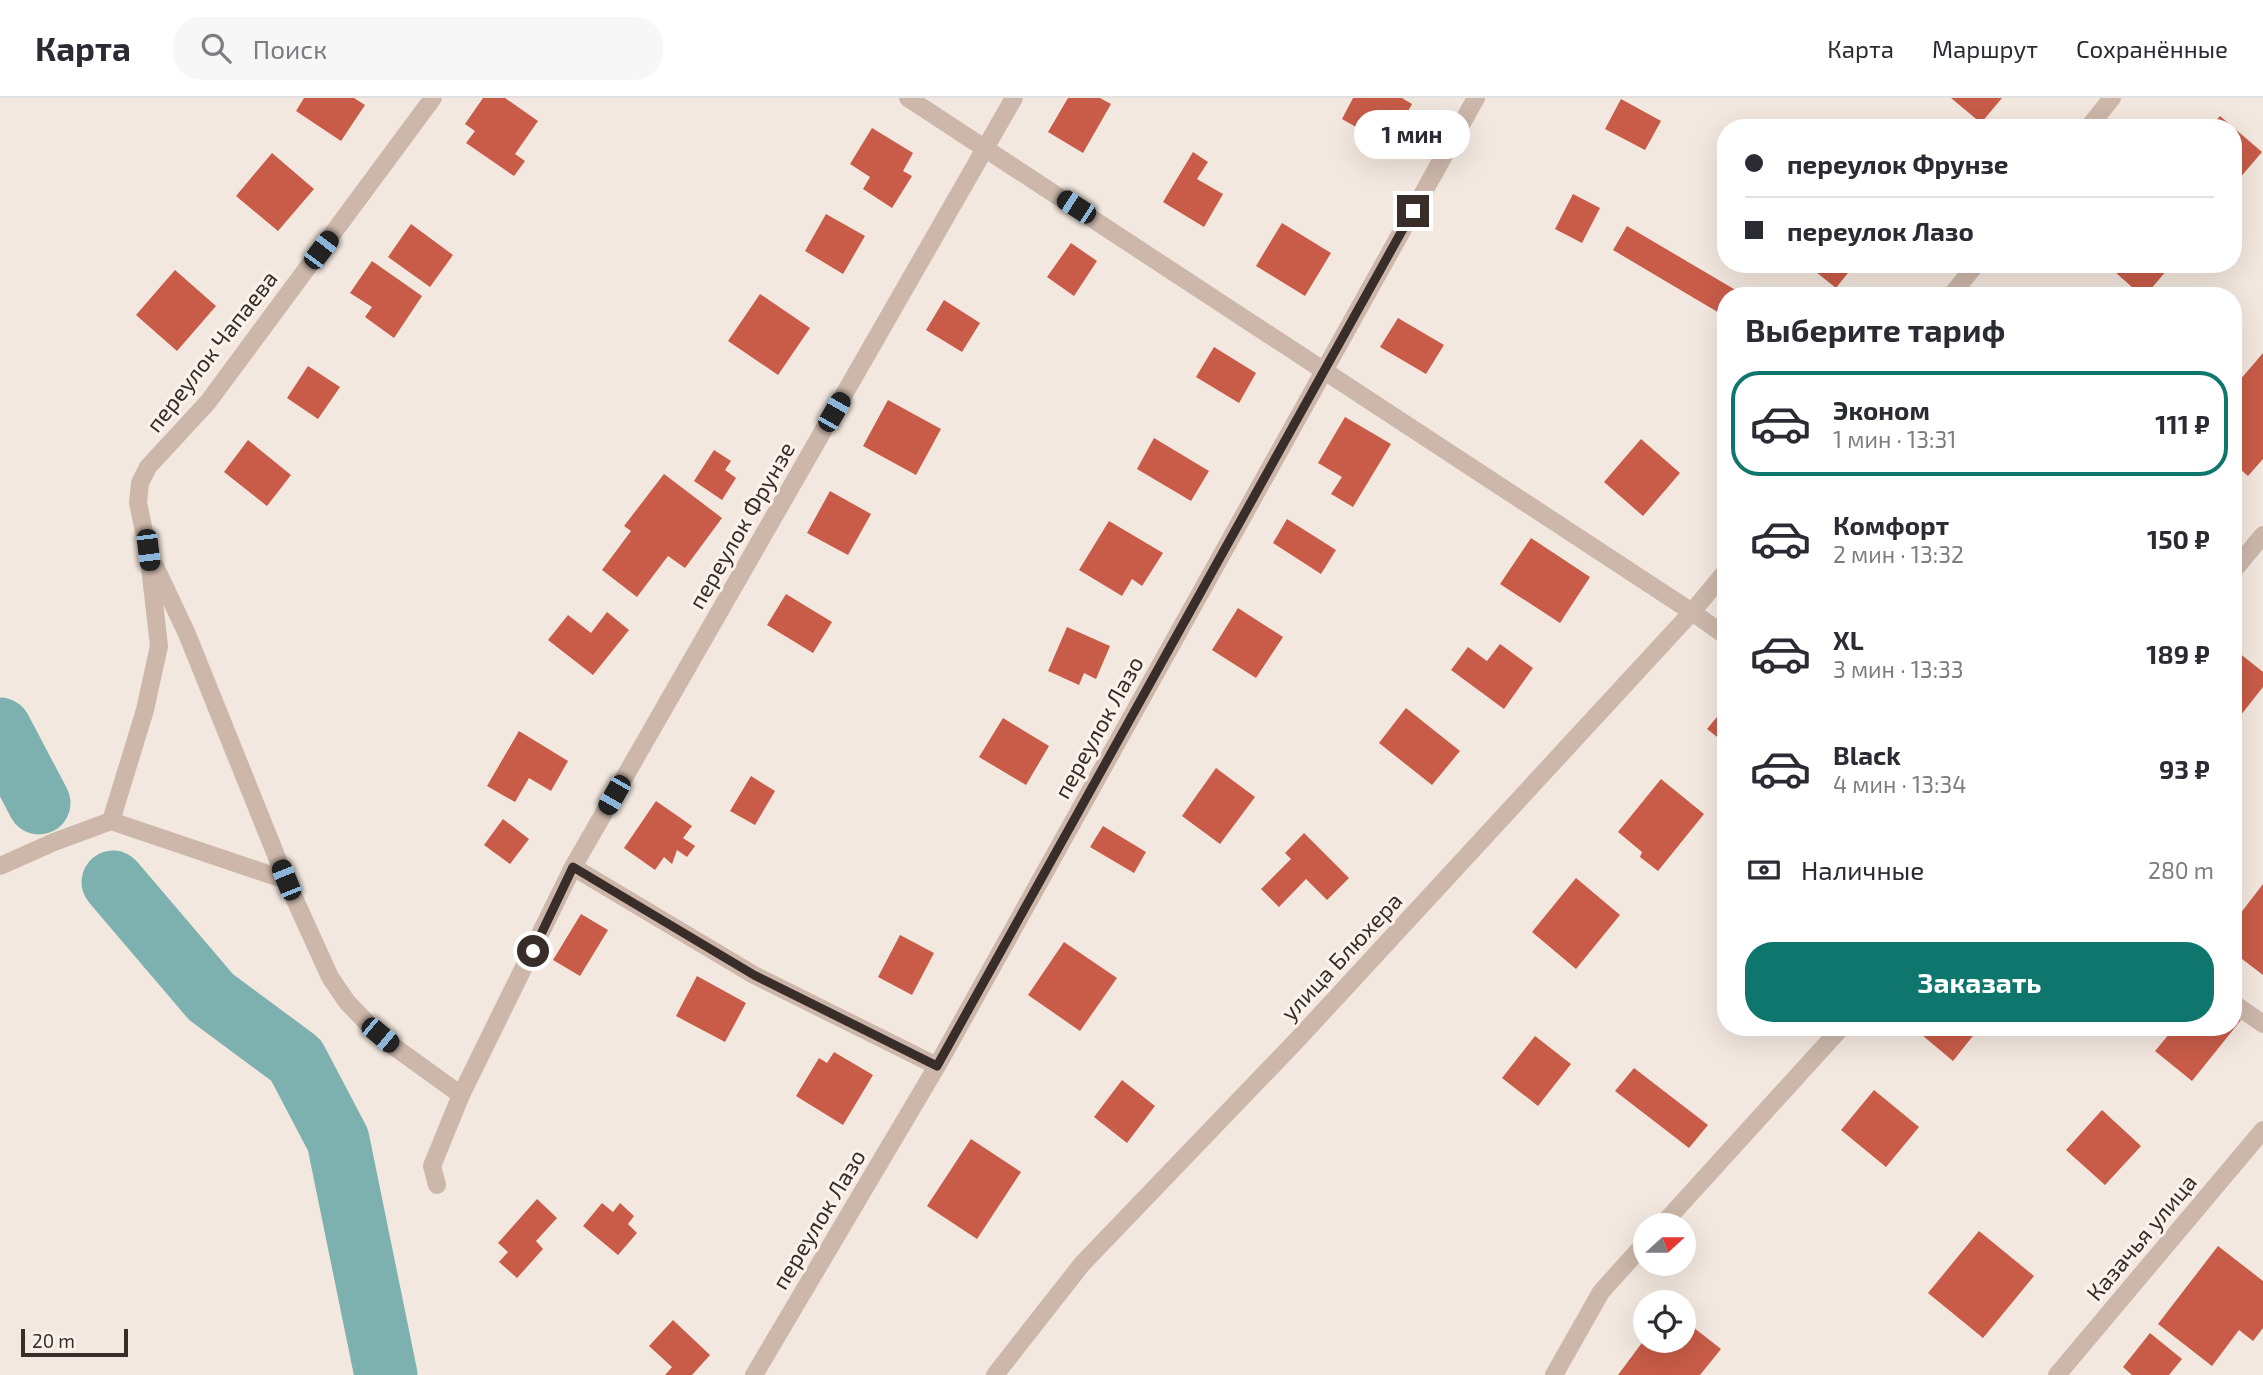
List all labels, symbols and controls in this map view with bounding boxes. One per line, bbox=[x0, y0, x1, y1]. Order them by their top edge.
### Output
search box bbox=[173, 17, 663, 80]
text: Карта bbox=[35, 28, 131, 68]
icon: search bbox=[197, 29, 235, 67]
text: Поиск bbox=[253, 33, 327, 64]
text: Карта bbox=[1827, 34, 1894, 63]
text: Маршрут bbox=[1932, 34, 2038, 63]
text: Сохранённые bbox=[2076, 34, 2228, 63]
callout: 1 мин bbox=[1355, 109, 1471, 158]
text: 1 мин bbox=[1382, 120, 1442, 148]
text: переулок Фрунзе bbox=[1787, 148, 2009, 179]
car bbox=[1053, 187, 1100, 227]
route end bbox=[1397, 195, 1429, 227]
text: переулок Лазо bbox=[1787, 215, 1974, 246]
car bbox=[300, 227, 343, 273]
street label: переулок Чапаева bbox=[139, 265, 284, 438]
text: Выберите тариф bbox=[1745, 310, 2005, 348]
car bbox=[815, 389, 854, 435]
icon: car bbox=[1749, 392, 1812, 455]
text: Эконом bbox=[1833, 394, 1930, 425]
text: 111 ₽ bbox=[2155, 408, 2210, 439]
text: 1 мин · 13:31 bbox=[1833, 425, 1956, 453]
street label: переулок Фрунзе bbox=[682, 437, 801, 614]
icon: car bbox=[1749, 507, 1812, 570]
text: Комфорт bbox=[1833, 509, 1949, 540]
text: 150 ₽ bbox=[2147, 523, 2210, 554]
car bbox=[136, 528, 161, 572]
text: 2 мин · 13:32 bbox=[1833, 540, 1964, 568]
icon: car bbox=[1749, 622, 1812, 685]
text: XL bbox=[1833, 624, 1864, 655]
text: 189 ₽ bbox=[2146, 638, 2210, 669]
street label: переулок Лазо bbox=[1047, 651, 1150, 804]
text: 3 мин · 13:33 bbox=[1833, 655, 1964, 683]
icon: car bbox=[1749, 737, 1812, 800]
text: Black bbox=[1833, 739, 1901, 770]
text: 93 ₽ bbox=[2159, 753, 2210, 784]
text: 4 мин · 13:34 bbox=[1833, 770, 1966, 798]
car bbox=[595, 772, 634, 818]
icon: cash bbox=[1745, 851, 1783, 889]
text: Наличные bbox=[1801, 854, 1924, 885]
text: 280 m bbox=[2148, 856, 2214, 884]
car bbox=[269, 857, 304, 903]
street label: улица Блюхера bbox=[1275, 886, 1408, 1027]
route start bbox=[517, 935, 549, 967]
button: Заказать bbox=[1745, 942, 2214, 1022]
car bbox=[358, 1013, 403, 1057]
street label: переулок Лазо bbox=[765, 1144, 872, 1295]
street label: Казачья улица bbox=[2080, 1168, 2203, 1307]
north arrow bbox=[1633, 1213, 1696, 1276]
map controls bbox=[1633, 1213, 1696, 1353]
button: locate bbox=[1633, 1290, 1696, 1353]
scale bar bbox=[21, 1326, 128, 1358]
text: 20 m bbox=[32, 1329, 75, 1352]

